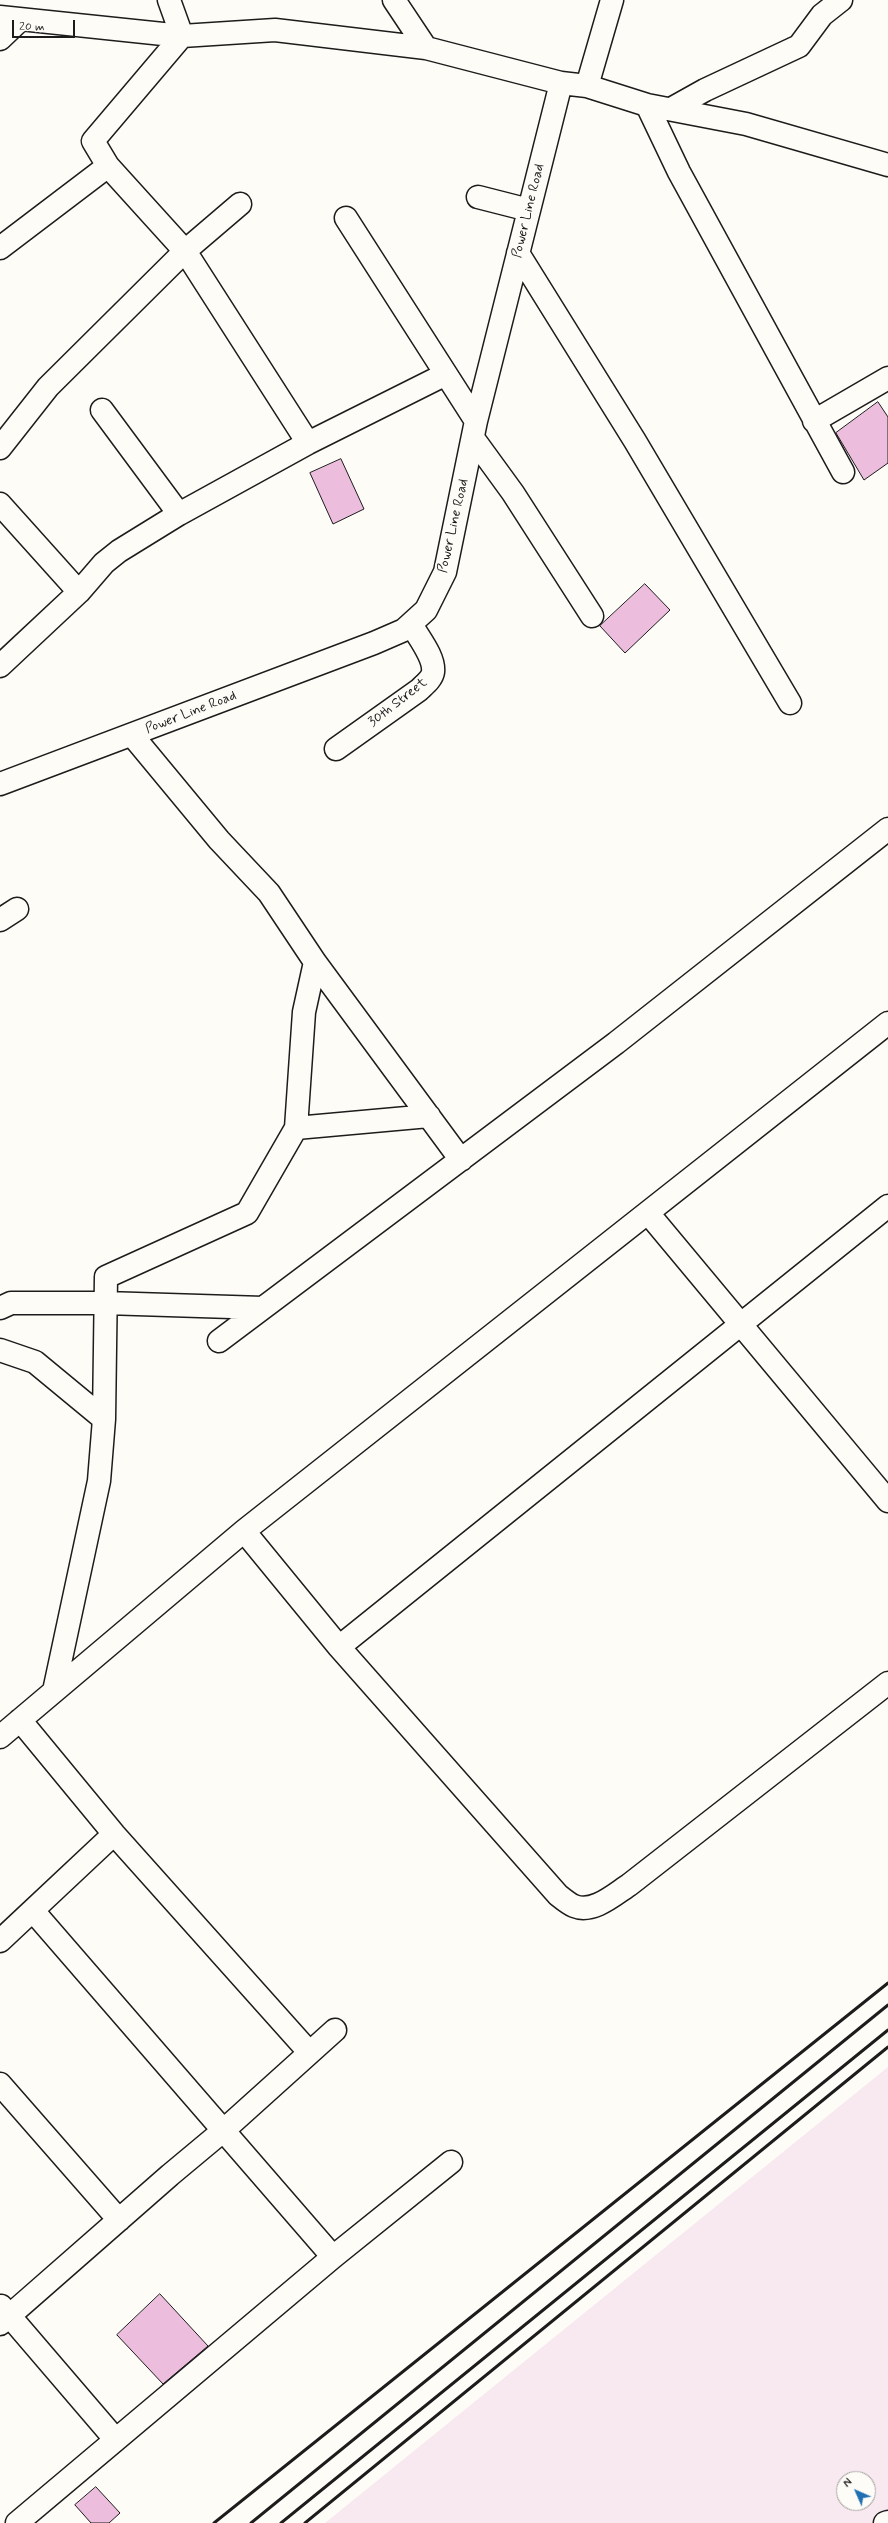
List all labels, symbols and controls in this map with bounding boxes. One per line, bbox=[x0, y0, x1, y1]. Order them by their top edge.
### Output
scale bar bbox=[14, 12, 77, 38]
text: 20 m bbox=[19, 19, 45, 35]
street label: Power Line Road bbox=[509, 162, 549, 260]
street label: Power Line Road bbox=[435, 477, 473, 575]
street label: 30th Street bbox=[365, 675, 431, 731]
street label: Power Line Road bbox=[143, 688, 239, 738]
north arrow bbox=[836, 2471, 876, 2511]
text: N bbox=[841, 2476, 856, 2491]

